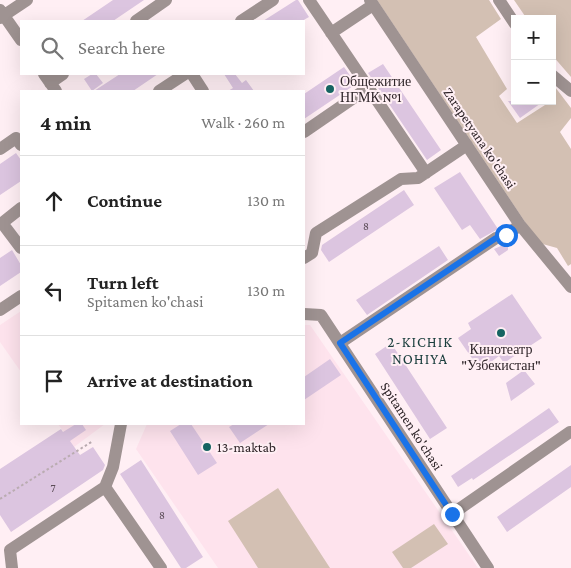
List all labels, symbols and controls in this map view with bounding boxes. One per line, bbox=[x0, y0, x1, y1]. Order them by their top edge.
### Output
map controls bbox=[511, 15, 556, 105]
button: + bbox=[511, 15, 556, 60]
search box bbox=[20, 20, 305, 75]
icon: search bbox=[38, 34, 66, 62]
text: Search here bbox=[78, 37, 165, 58]
button: − bbox=[511, 60, 556, 105]
place label: Общежитие НГМК №1 bbox=[340, 73, 411, 105]
marker: Общежитие НГМК №1 bbox=[324, 83, 336, 95]
street label: Zarapetyana ko'chasi bbox=[440, 85, 520, 192]
text: 4 min bbox=[40, 111, 91, 135]
text: Walk · 260 m bbox=[201, 114, 285, 131]
icon: ahead bbox=[40, 187, 68, 215]
text: Continue bbox=[87, 190, 162, 211]
text: 130 m bbox=[247, 192, 285, 209]
house number: 8 bbox=[363, 220, 369, 232]
route start bbox=[495, 224, 518, 247]
text: Turn left bbox=[87, 272, 159, 293]
icon: left bbox=[40, 277, 68, 305]
text: 130 m bbox=[247, 282, 285, 299]
text: Spitamen ko'chasi bbox=[87, 293, 203, 310]
marker: Кинотеатр "Узбекистан" bbox=[495, 327, 507, 339]
district label: 2-KICHIK NOHIYA bbox=[387, 334, 453, 367]
place label: Кинотеатр "Узбекистан" bbox=[461, 341, 541, 373]
icon: arrive bbox=[40, 367, 68, 395]
text: Arrive at destination bbox=[87, 370, 253, 391]
street label: Spitamen ko'chasi bbox=[378, 379, 447, 473]
place label: 13-maktab bbox=[217, 439, 276, 455]
marker: 13-maktab bbox=[201, 441, 213, 453]
house number: 7 bbox=[50, 482, 56, 494]
route end bbox=[441, 503, 464, 526]
house number: 8 bbox=[159, 509, 165, 521]

